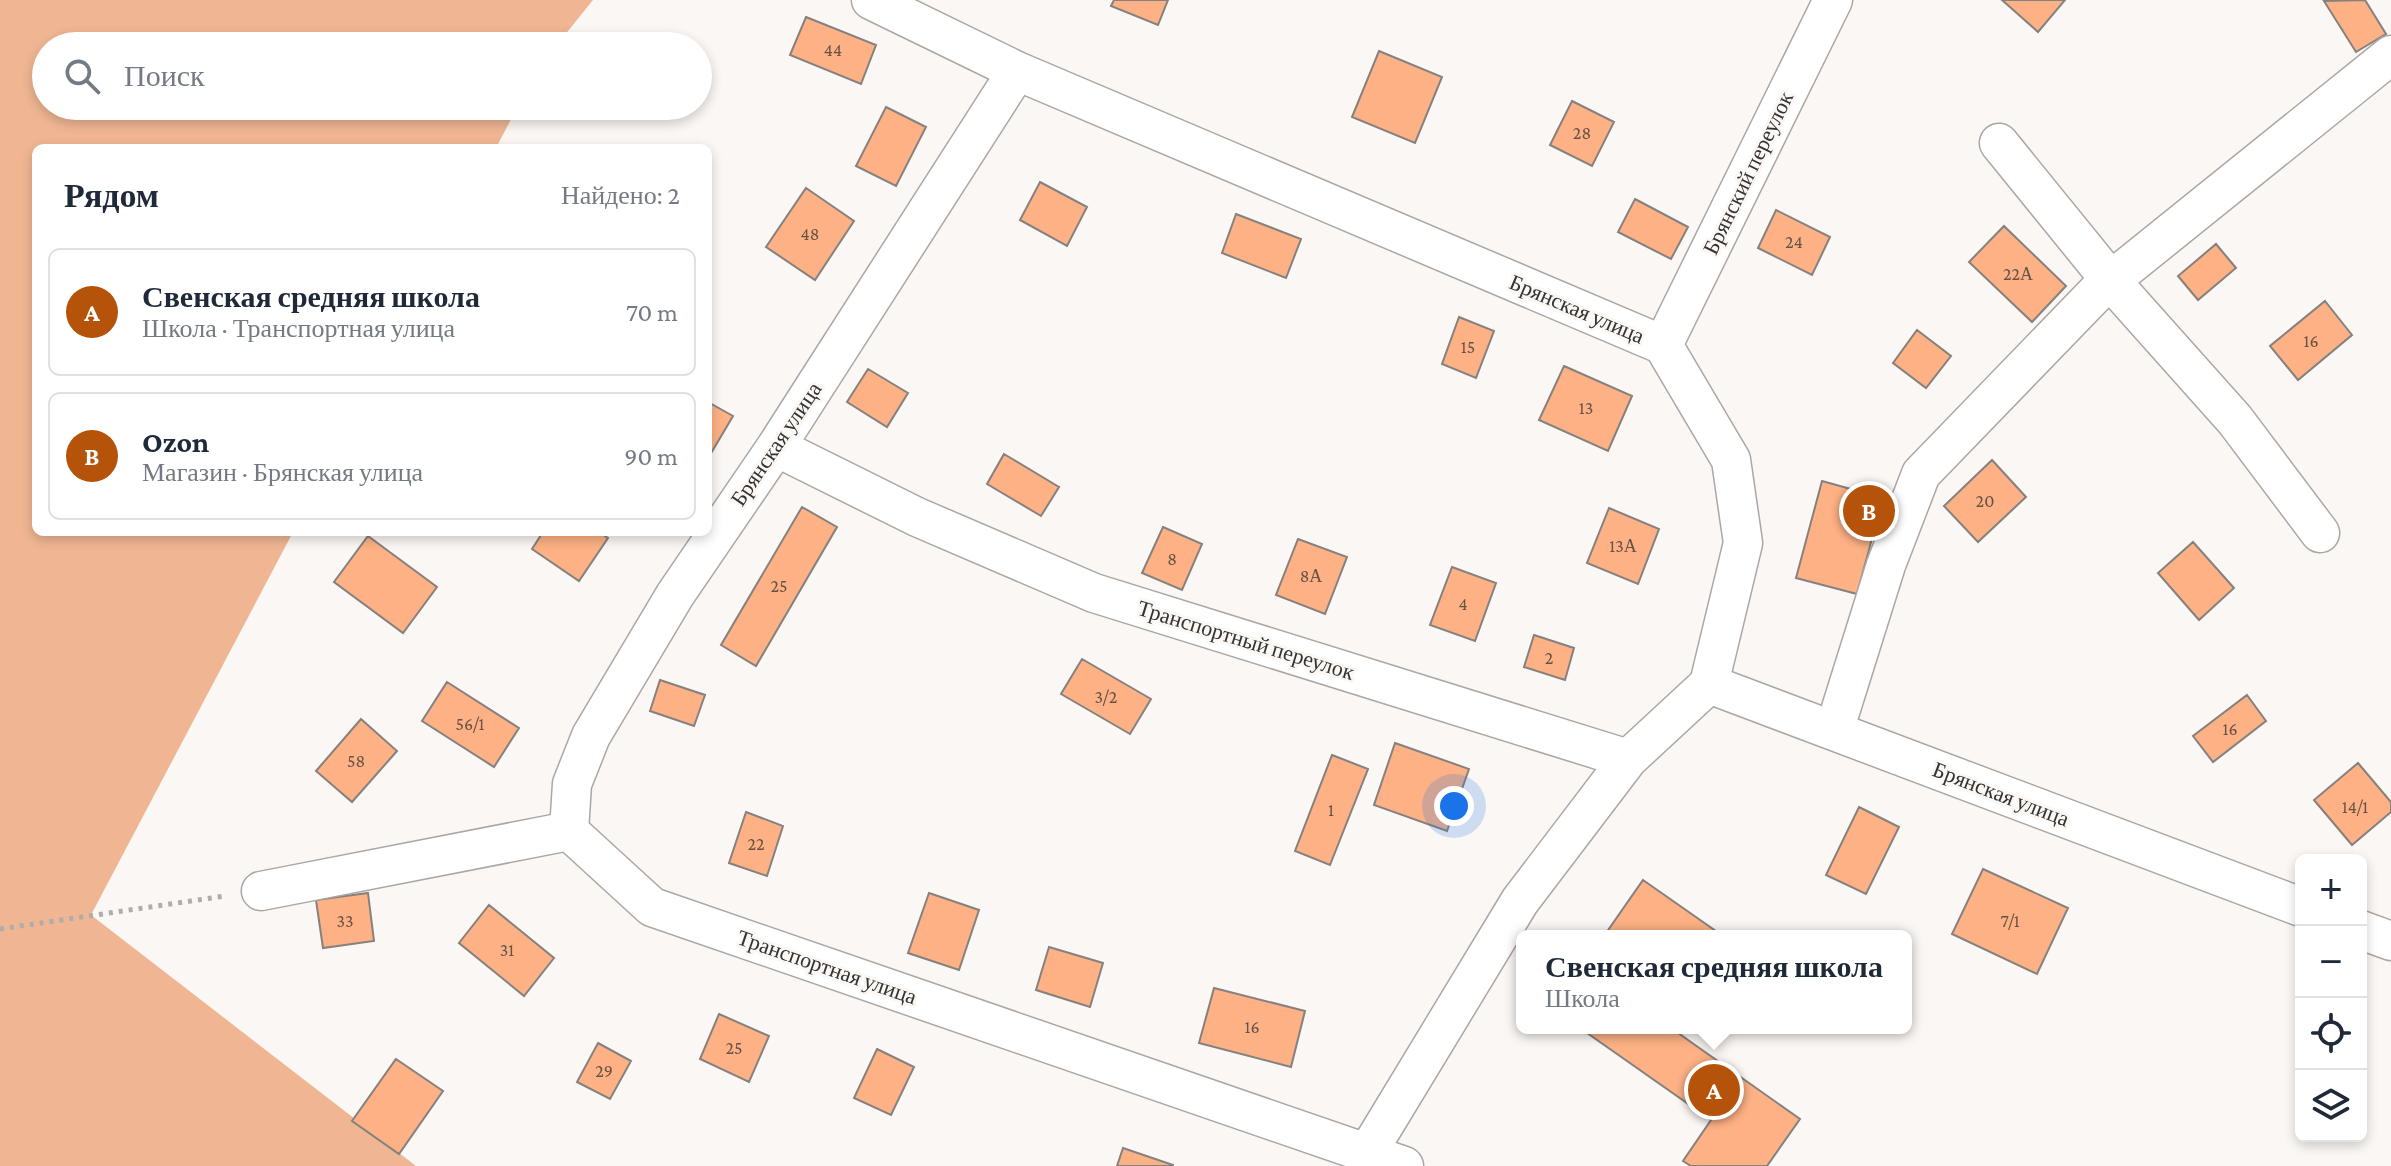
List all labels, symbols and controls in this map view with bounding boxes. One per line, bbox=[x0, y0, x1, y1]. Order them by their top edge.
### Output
search box bbox=[32, 32, 712, 120]
house number: 44 bbox=[824, 40, 842, 60]
icon: search bbox=[60, 54, 104, 98]
text: Поиск bbox=[124, 59, 205, 92]
street label: Брянский переулок bbox=[1698, 87, 1798, 259]
house number: 28 bbox=[1573, 123, 1591, 143]
text: Рядом bbox=[64, 177, 159, 214]
text: Найдено: 2 bbox=[561, 181, 680, 210]
house number: 48 bbox=[801, 224, 819, 244]
house number: 24 bbox=[1785, 232, 1803, 252]
house number: 22А bbox=[2003, 264, 2033, 284]
street label: Брянская улица bbox=[1506, 269, 1648, 349]
text: Свенская средняя школа bbox=[142, 280, 480, 313]
text: A bbox=[84, 298, 100, 327]
text: 70 m bbox=[626, 298, 678, 327]
text: Школа · Транспортная улица bbox=[142, 314, 455, 343]
house number: 16 bbox=[2303, 331, 2319, 351]
house number: 15 bbox=[1461, 337, 1475, 357]
street label: Брянская улица bbox=[725, 377, 827, 511]
house number: 13 bbox=[1579, 398, 1593, 418]
text: Ozon bbox=[142, 425, 209, 458]
text: B bbox=[84, 442, 100, 471]
text: 90 m bbox=[624, 442, 678, 471]
text: Магазин · Брянская улица bbox=[142, 458, 423, 487]
pin: B bbox=[1843, 481, 1895, 541]
house number: 20 bbox=[1976, 491, 1994, 511]
house number: 13А bbox=[1609, 536, 1637, 556]
house number: 8 bbox=[1167, 549, 1177, 569]
house number: 8А bbox=[1300, 566, 1322, 586]
house number: 25 bbox=[770, 576, 788, 596]
house number: 4 bbox=[1458, 594, 1468, 614]
street label: Транспортный переулок bbox=[1135, 595, 1357, 685]
house number: 2 bbox=[1545, 648, 1553, 668]
house number: 3/2 bbox=[1095, 687, 1117, 707]
house number: 56/1 bbox=[456, 714, 484, 734]
house number: 16 bbox=[2222, 719, 2238, 739]
house number: 58 bbox=[347, 751, 365, 771]
street label: Брянская улица bbox=[1929, 757, 2073, 832]
your location bbox=[1434, 786, 1474, 826]
house number: 14/1 bbox=[2342, 797, 2368, 817]
house number: 1 bbox=[1328, 800, 1334, 820]
house number: 22 bbox=[747, 834, 765, 854]
map controls bbox=[2295, 854, 2367, 1142]
button: + bbox=[2295, 854, 2367, 926]
house number: 33 bbox=[337, 911, 354, 931]
house number: 7/1 bbox=[2000, 911, 2020, 931]
street label: Транспортная улица bbox=[734, 925, 920, 1010]
button: − bbox=[2295, 926, 2367, 998]
popup bbox=[1516, 930, 1912, 1034]
house number: 31 bbox=[500, 940, 514, 960]
text: Свенская средняя школа bbox=[1545, 950, 1883, 983]
text: Школа bbox=[1545, 984, 1620, 1013]
button: locate bbox=[2295, 998, 2367, 1070]
house number: 16 bbox=[1244, 1017, 1260, 1037]
house number: 25 bbox=[725, 1038, 743, 1058]
pin: A bbox=[1688, 1060, 1740, 1120]
house number: 29 bbox=[595, 1061, 613, 1081]
button: layers bbox=[2295, 1070, 2367, 1142]

